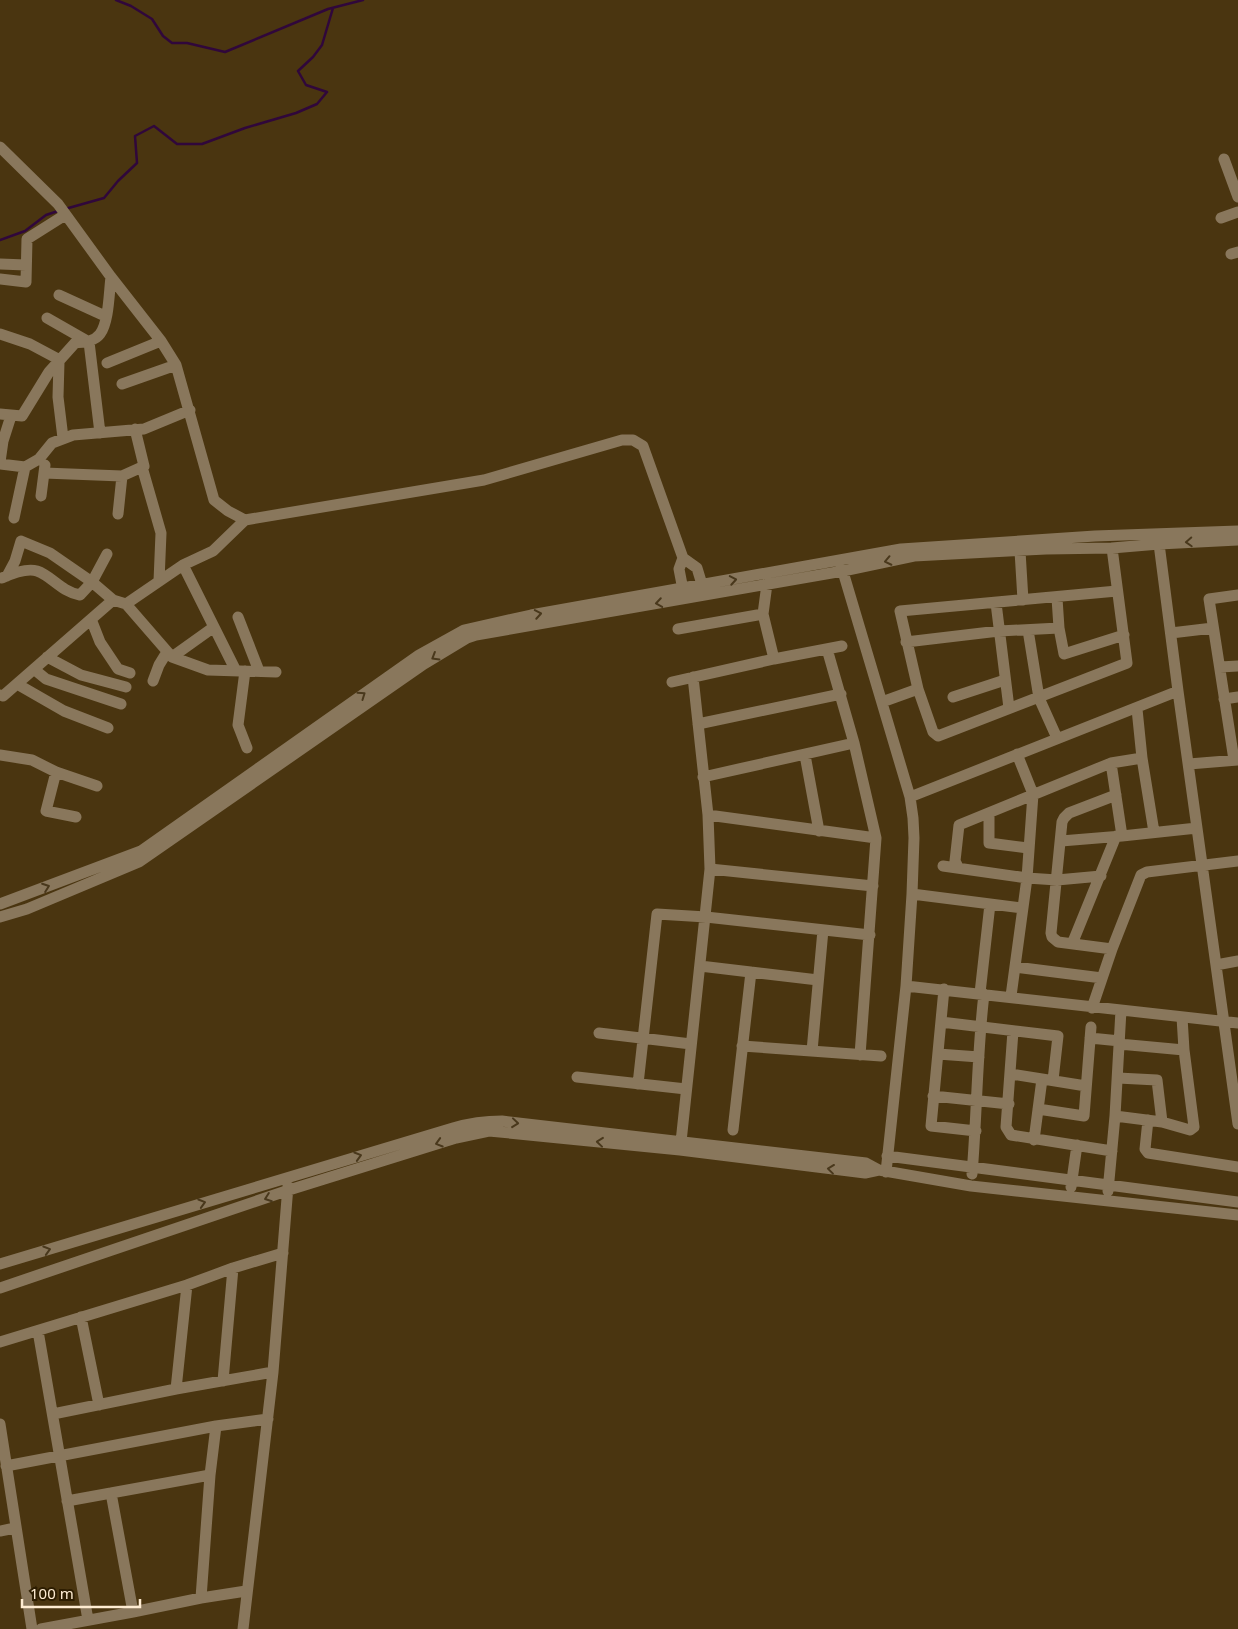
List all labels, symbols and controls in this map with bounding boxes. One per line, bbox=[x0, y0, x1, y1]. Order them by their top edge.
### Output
one-way arrow bbox=[1185, 537, 1193, 548]
one-way arrow bbox=[883, 556, 892, 566]
one-way arrow bbox=[729, 575, 737, 586]
one-way arrow bbox=[655, 597, 663, 607]
one-way arrow bbox=[534, 609, 543, 619]
one-way arrow bbox=[432, 651, 441, 661]
one-way arrow bbox=[356, 692, 366, 701]
one-way arrow bbox=[41, 883, 50, 893]
one-way arrow bbox=[512, 1117, 520, 1128]
one-way arrow bbox=[596, 1137, 604, 1148]
one-way arrow bbox=[436, 1138, 444, 1148]
one-way arrow bbox=[353, 1152, 361, 1162]
one-way arrow bbox=[826, 1164, 834, 1175]
one-way arrow bbox=[264, 1192, 273, 1202]
one-way arrow bbox=[198, 1199, 206, 1209]
one-way arrow bbox=[42, 1245, 50, 1255]
scale bar bbox=[22, 1576, 140, 1608]
text: 100 m bbox=[30, 1583, 74, 1603]

